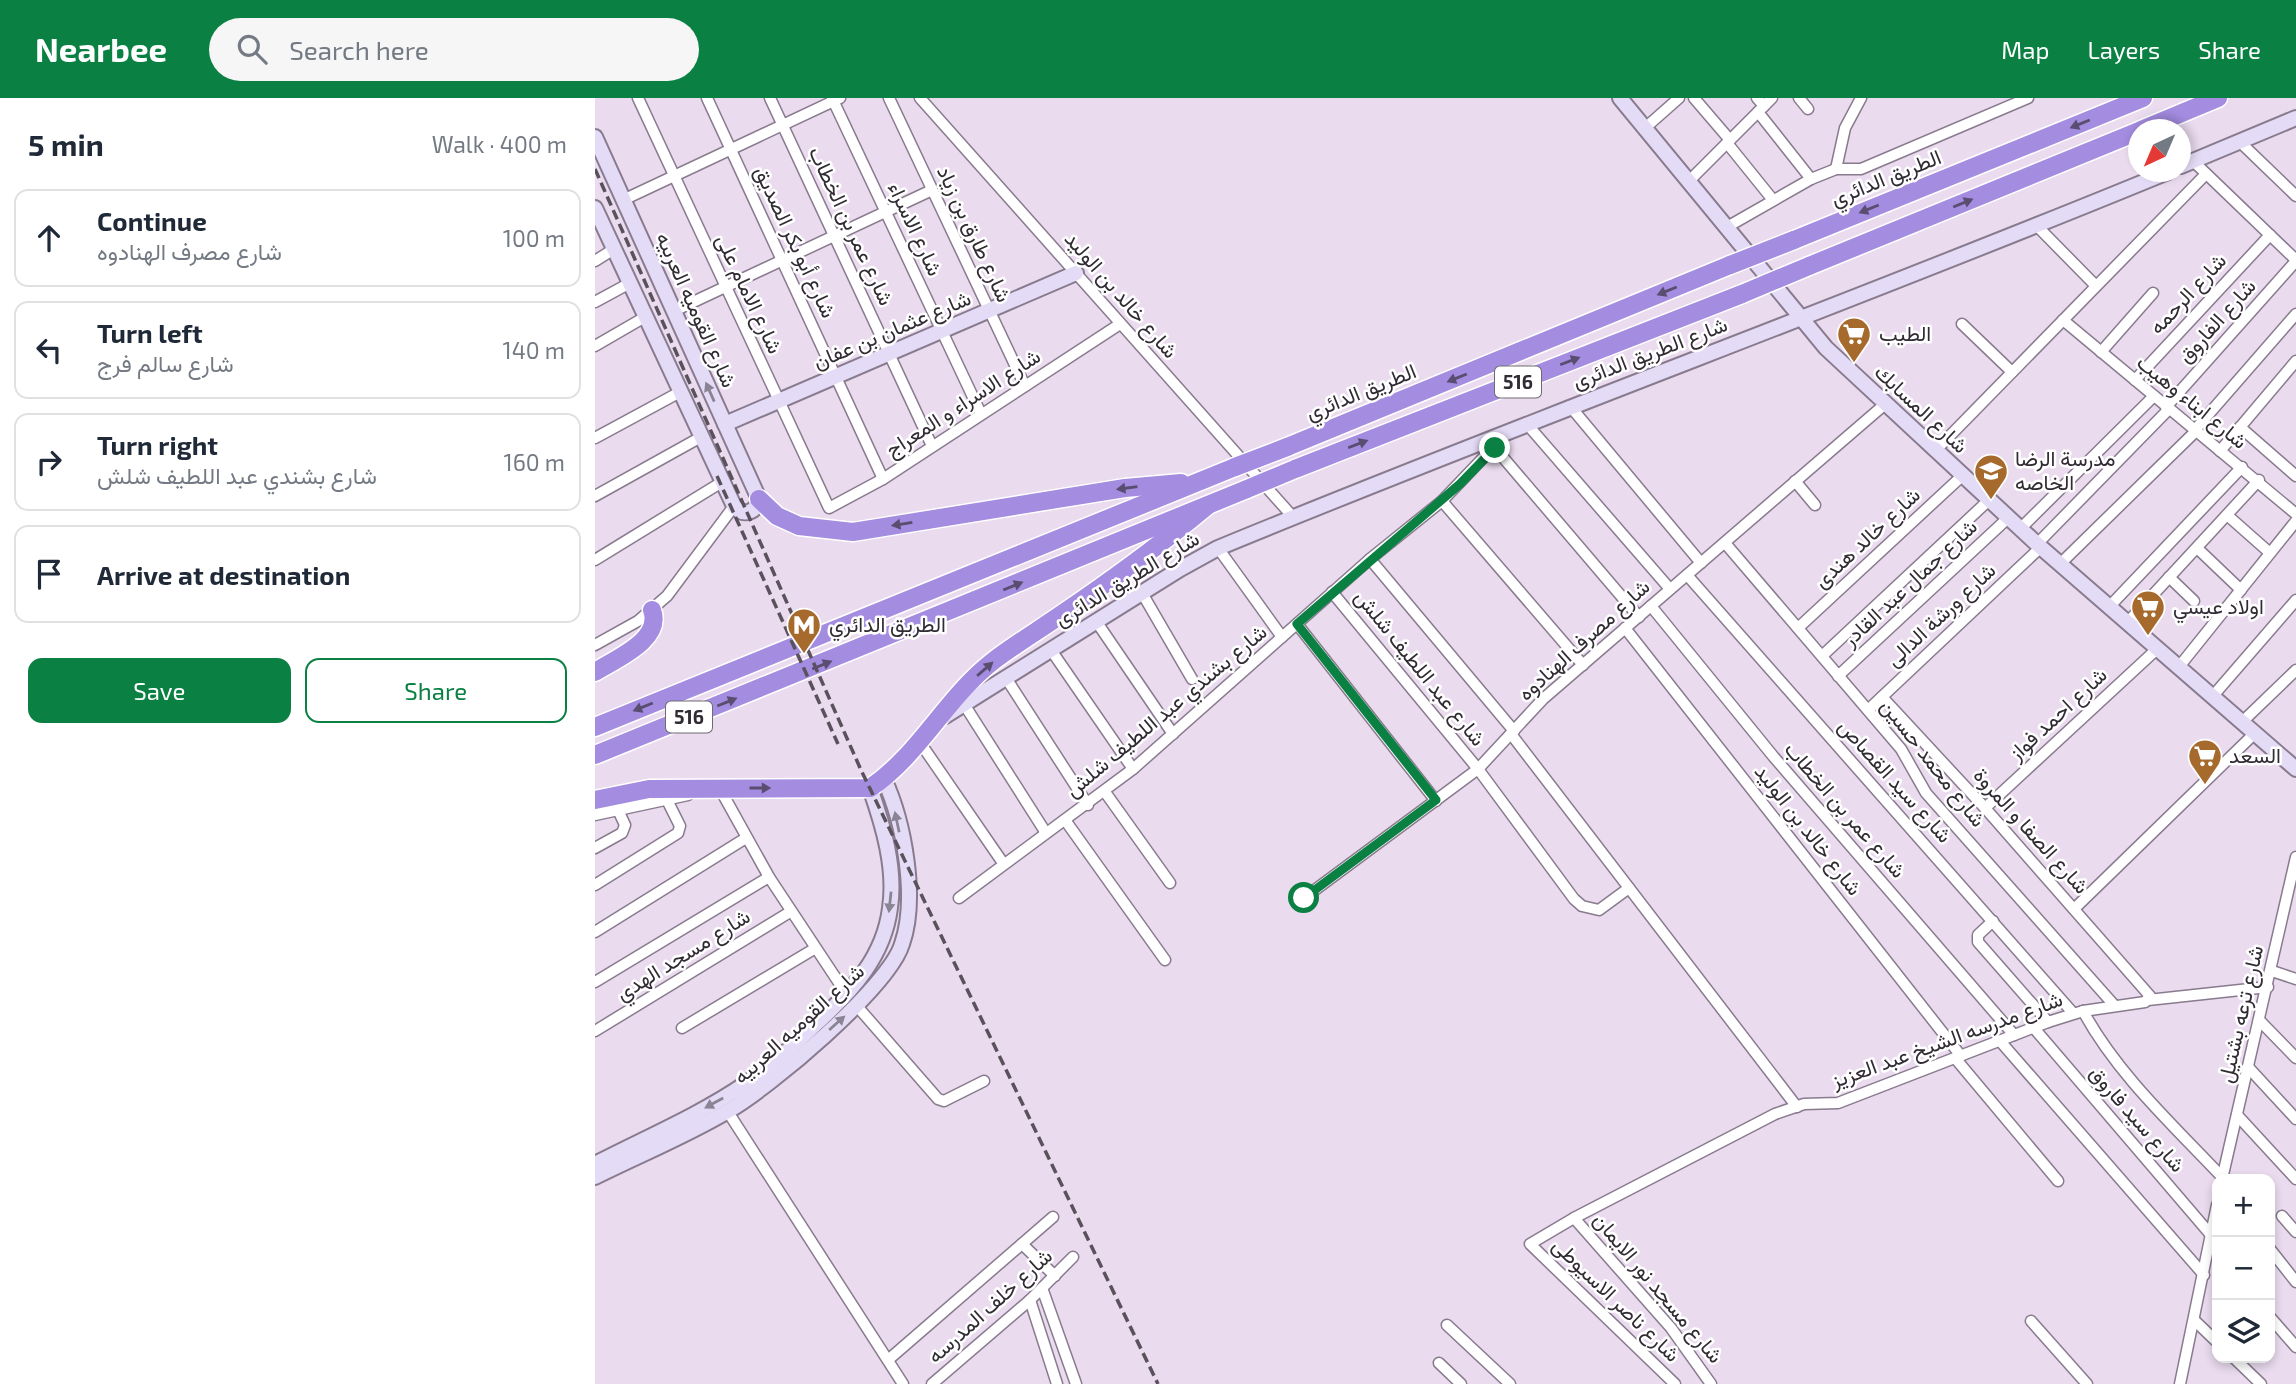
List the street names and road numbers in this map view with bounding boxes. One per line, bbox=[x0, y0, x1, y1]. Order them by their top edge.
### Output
street label: شارع عمر بن الخطاب bbox=[802, 142, 900, 310]
street label: الطريق الدائري bbox=[1827, 143, 1947, 216]
street label: شارع أبو بكر الصديق bbox=[748, 161, 842, 323]
street label: شارع طارق بن زياد bbox=[930, 161, 1018, 307]
street label: شارع الاسراء bbox=[881, 178, 949, 280]
street label: شارع خالد بن الوليد bbox=[1058, 226, 1184, 364]
street label: شارع القوميه العربيه bbox=[649, 228, 743, 392]
street label: شارع الامام على bbox=[709, 230, 789, 358]
street label: شارع الرحمه bbox=[2143, 247, 2233, 341]
street label: شارع الفاروق bbox=[2172, 273, 2262, 369]
street label: شارع عثمان بن عفان bbox=[809, 284, 975, 376]
street label: شارع الطريق الدائرى bbox=[1568, 311, 1732, 395]
street label: شارع الاسراء و المعراج bbox=[880, 342, 1046, 464]
street label: شارع ابناء وهيب bbox=[2131, 349, 2253, 455]
street label: الطريق الدائري bbox=[1302, 357, 1422, 430]
street label: شارع المسابك bbox=[1868, 358, 1974, 460]
road number: 516 bbox=[1495, 366, 1541, 398]
street label: شارع خالد هندى bbox=[1808, 481, 1926, 595]
street label: شارع جمال عبد القادر bbox=[1836, 513, 1983, 654]
street label: شارع الطريق الدائرى bbox=[1050, 525, 1204, 633]
street label: شارع ورشة الدالى bbox=[1880, 557, 2002, 673]
street label: شارع مصرف الهنادوه bbox=[1512, 573, 1656, 707]
street label: شارع عبد اللطيف شلش bbox=[1348, 584, 1492, 752]
street label: شارع بشندي عبد اللطيف شلش bbox=[1059, 618, 1275, 806]
street label: شارع احمد فواز bbox=[2002, 661, 2113, 767]
street label: شارع محمد حسين bbox=[1874, 693, 1992, 833]
road number: 516 bbox=[666, 702, 712, 732]
street label: شارع سيد القصاص bbox=[1832, 713, 1958, 849]
street label: شارع عمر بن الخطاب bbox=[1778, 736, 1912, 884]
street label: شارع خالد بن الوليد bbox=[1748, 759, 1868, 901]
street label: شارع الصفا و المروة bbox=[1967, 762, 2095, 900]
street label: شارع مسجد الهدي bbox=[611, 902, 757, 1010]
street label: شارع ترعه بشتيل bbox=[2212, 943, 2270, 1085]
street label: شارع القوميه العربيه bbox=[727, 958, 871, 1090]
street label: شارع مدرسه الشيخ عبد العزيز bbox=[1827, 985, 2066, 1095]
street label: شارع سيد فاروق bbox=[2083, 1060, 2191, 1178]
street label: شارع مسجد نور الايمان bbox=[1587, 1207, 1729, 1369]
street label: شارع ناصر الاسيوطى bbox=[1546, 1232, 1686, 1368]
street label: شارع خلف المدرسه bbox=[922, 1242, 1058, 1370]

